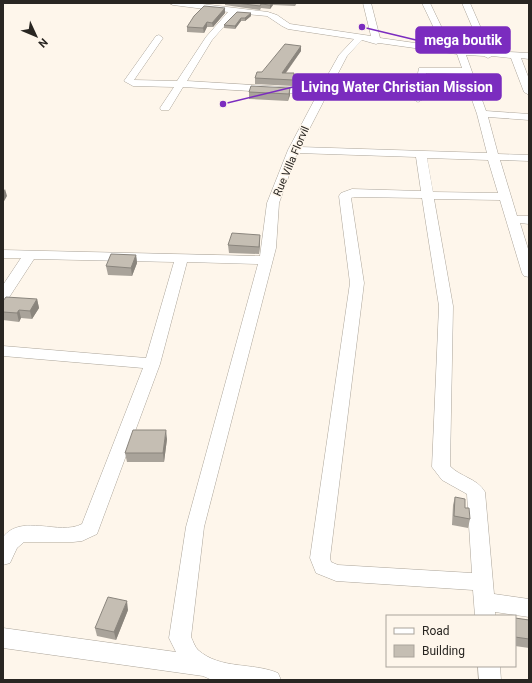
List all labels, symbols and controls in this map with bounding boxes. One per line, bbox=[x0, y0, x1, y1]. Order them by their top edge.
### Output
north arrow bbox=[16, 16, 56, 56]
callout: mega boutik bbox=[416, 27, 510, 53]
text: mega boutik bbox=[424, 32, 503, 48]
text: N bbox=[35, 35, 50, 50]
callout: Living Water Christian Mission bbox=[293, 74, 501, 100]
text: Living Water Christian Mission bbox=[301, 79, 493, 95]
street label: Rue Villa Florvil bbox=[271, 124, 312, 198]
legend bbox=[386, 615, 516, 667]
text: Road bbox=[422, 624, 450, 638]
text: Building bbox=[422, 644, 465, 658]

